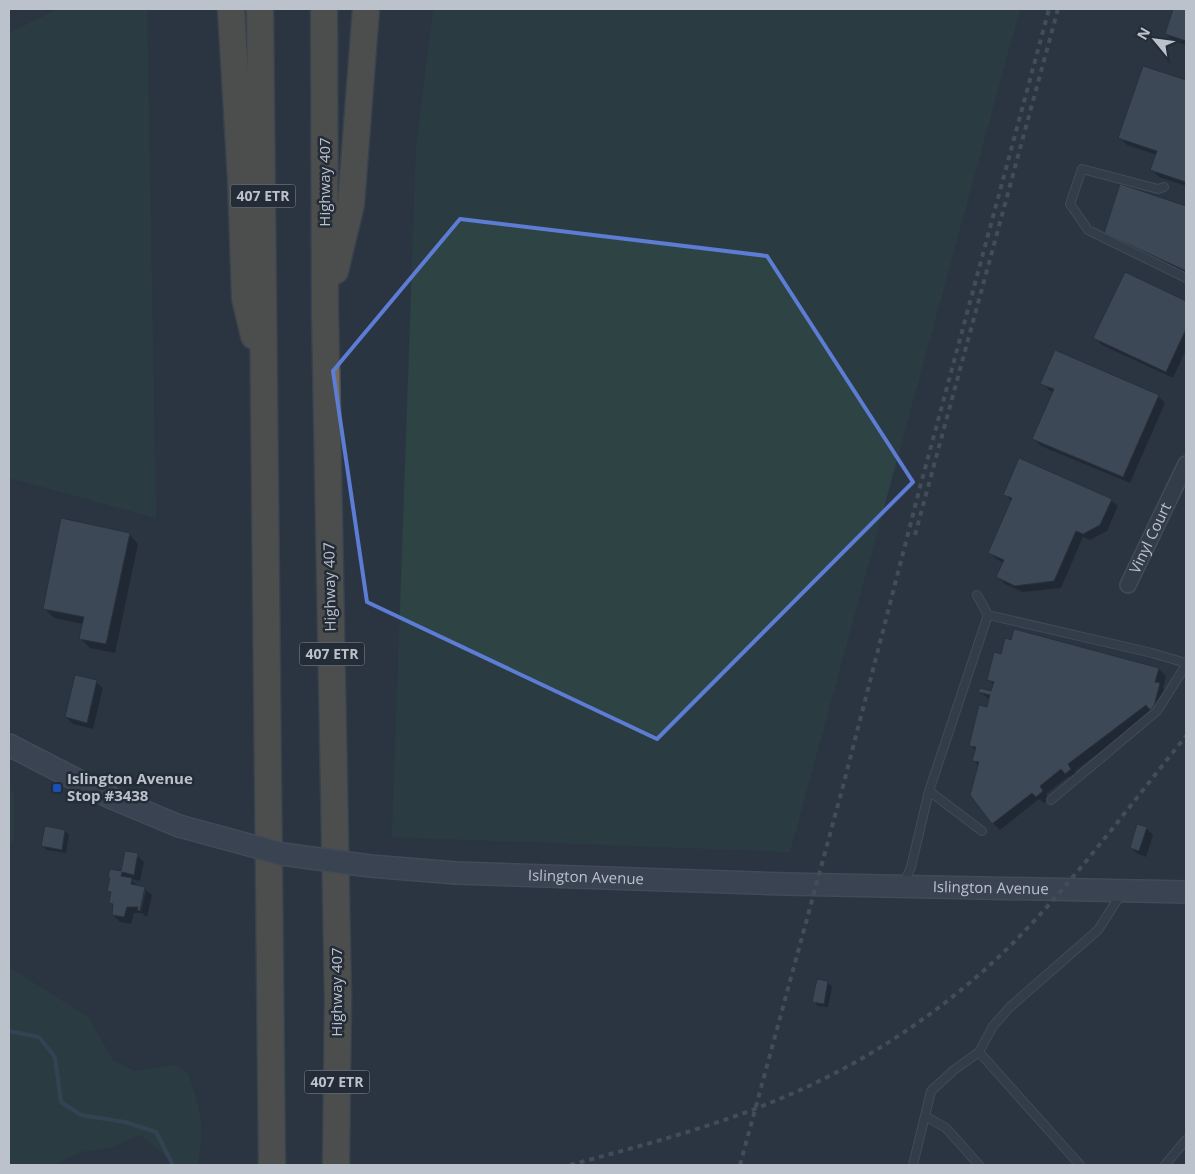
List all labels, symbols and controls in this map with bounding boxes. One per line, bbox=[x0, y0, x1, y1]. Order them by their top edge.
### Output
north arrow bbox=[1130, 15, 1180, 65]
text: N bbox=[1132, 24, 1154, 43]
street label: Highway 407 bbox=[314, 137, 334, 227]
road number: 407 ETR bbox=[230, 185, 296, 208]
street label: Vinyl Court bbox=[1124, 499, 1175, 576]
street label: Highway 407 bbox=[318, 542, 340, 632]
road number: 407 ETR bbox=[300, 642, 364, 666]
place label: Islington Avenue Stop #3438 bbox=[67, 768, 193, 805]
marker: Islington Avenue Stop #3438 bbox=[51, 782, 63, 794]
street label: Islington Avenue bbox=[528, 864, 644, 888]
street label: Islington Avenue bbox=[933, 876, 1049, 898]
street label: Highway 407 bbox=[326, 947, 346, 1037]
road number: 407 ETR bbox=[304, 1070, 370, 1094]

